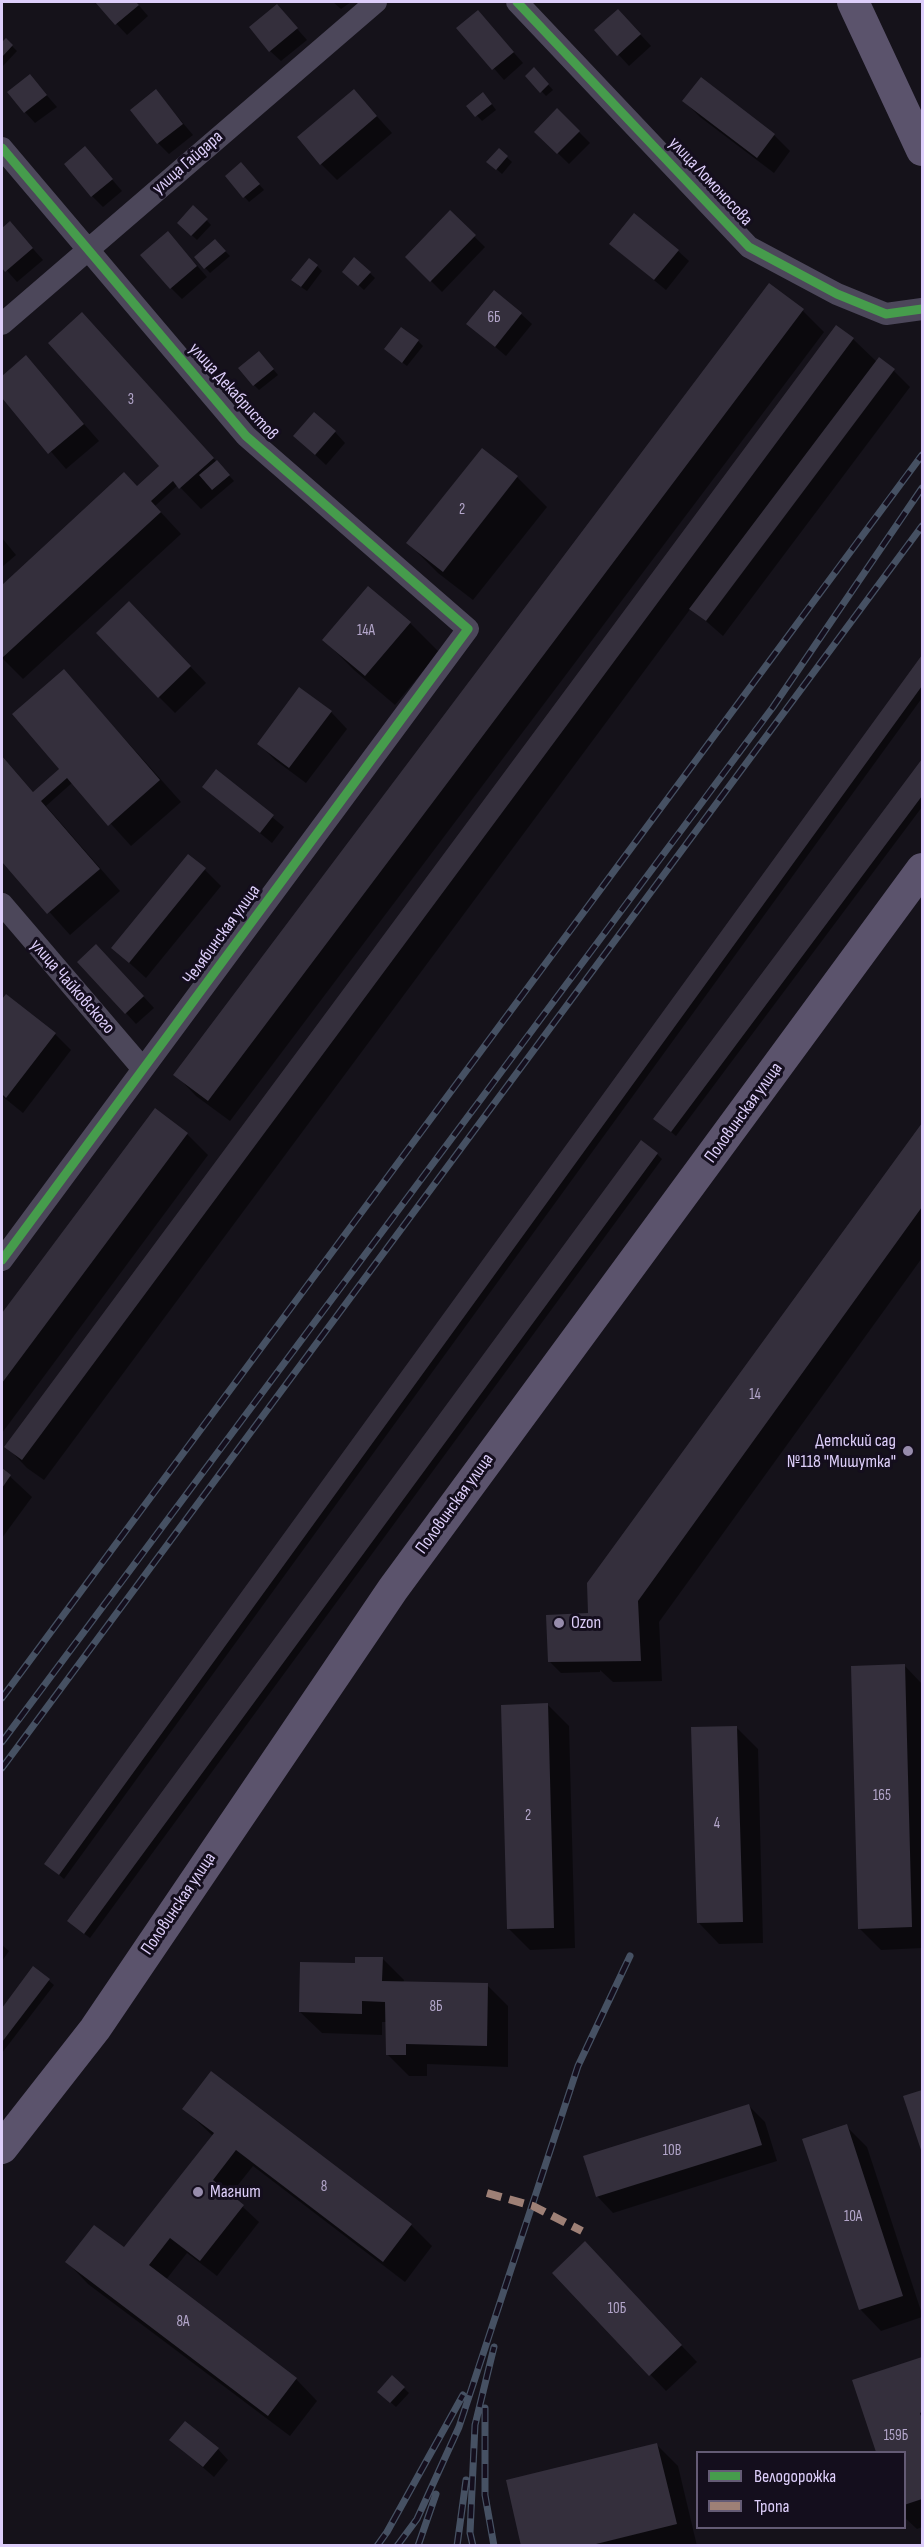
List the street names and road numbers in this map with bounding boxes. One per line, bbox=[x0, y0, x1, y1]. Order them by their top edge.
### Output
street label: улица Гайдара bbox=[148, 126, 228, 200]
street label: улица Ломоносова bbox=[663, 133, 757, 231]
street label: улица Декабристов bbox=[184, 339, 282, 445]
street label: Челябинская улица bbox=[179, 881, 265, 989]
street label: улица Чайковского bbox=[25, 935, 119, 1039]
street label: Половинская улица bbox=[700, 1059, 788, 1167]
street label: Половинская улица bbox=[411, 1450, 499, 1558]
street label: Половинская улица bbox=[137, 1849, 221, 1959]

